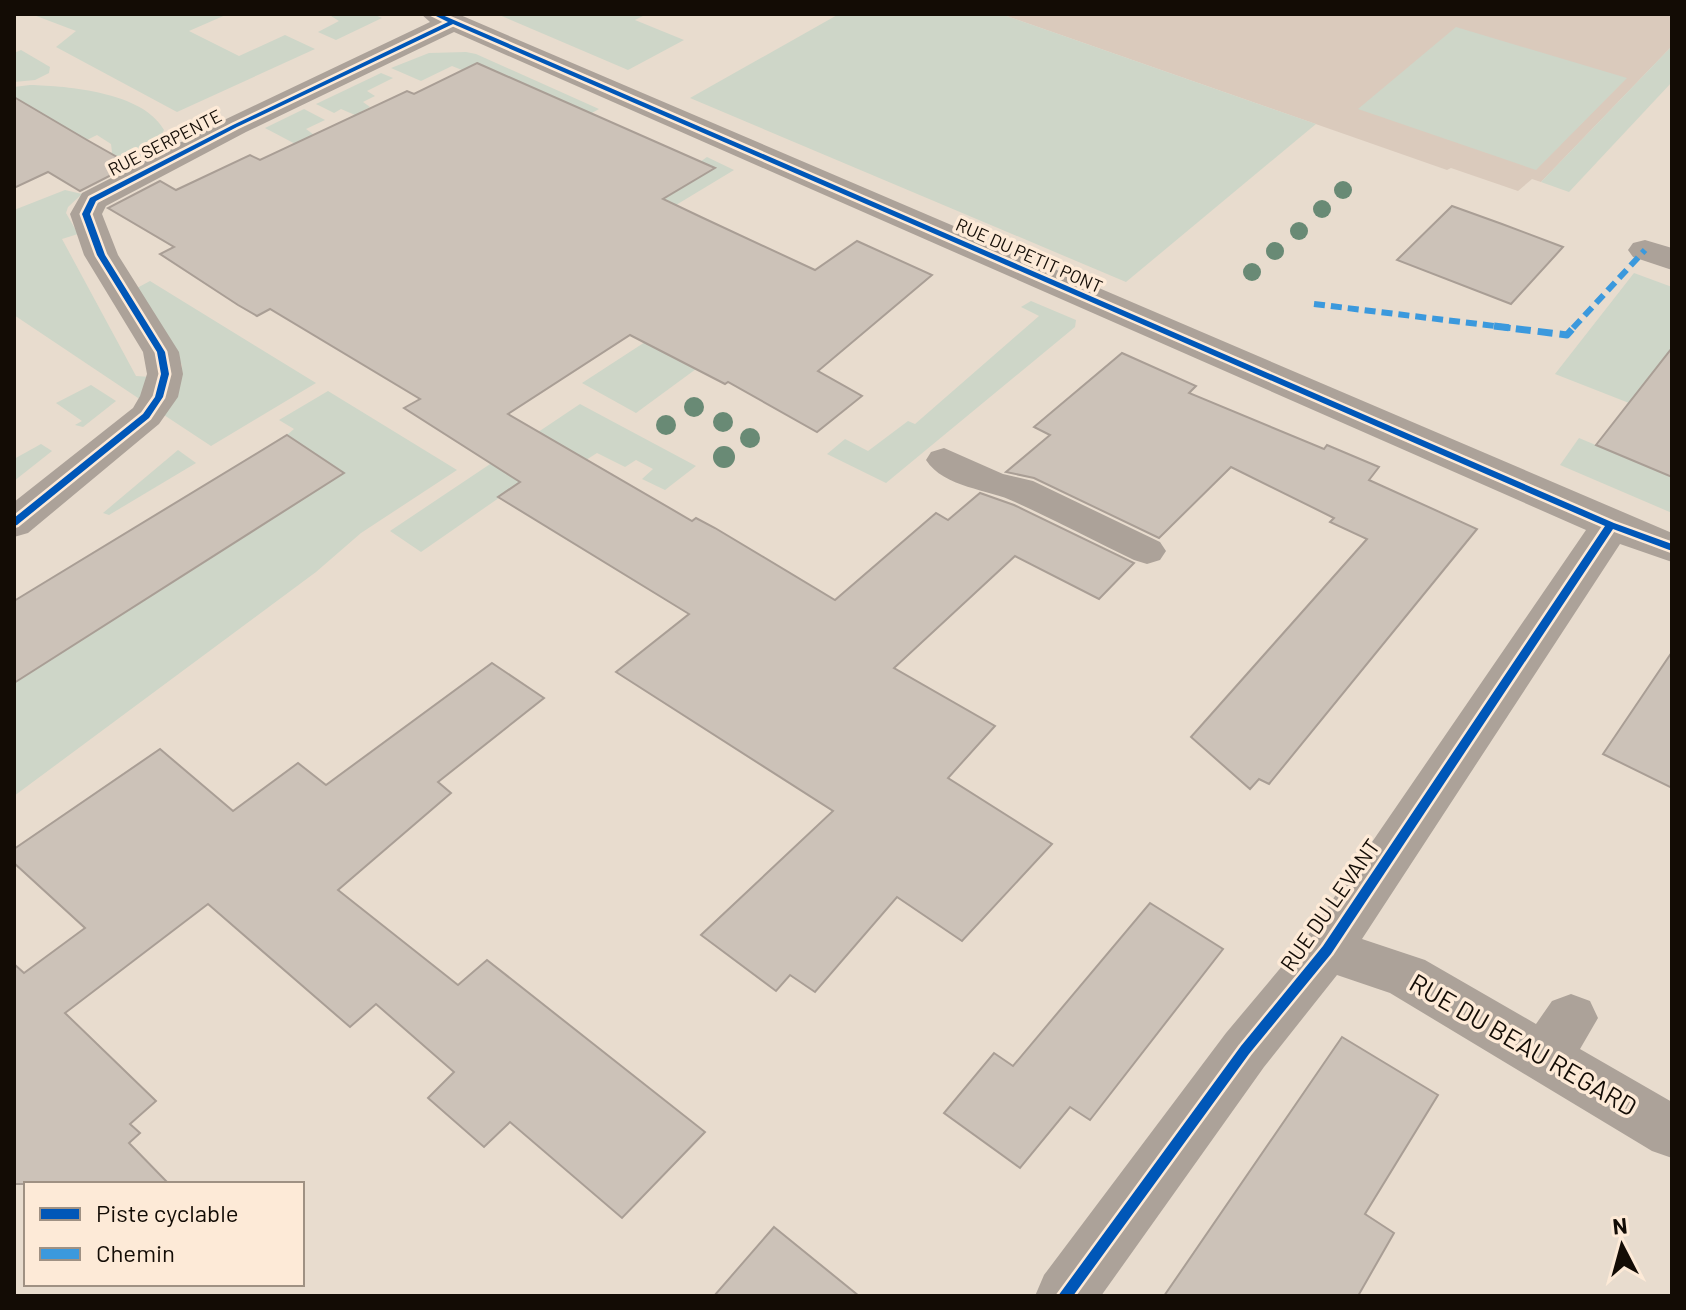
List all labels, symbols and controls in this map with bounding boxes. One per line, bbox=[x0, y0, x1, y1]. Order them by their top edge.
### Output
street label: RUE SERPENTE bbox=[104, 104, 225, 180]
street label: RUE DU PETIT PONT bbox=[953, 213, 1106, 297]
street label: RUE DU LEVANT bbox=[1274, 833, 1384, 976]
street label: RUE DU BEAU REGARD bbox=[1405, 966, 1643, 1121]
legend bbox=[24, 1182, 304, 1286]
text: Piste cyclable bbox=[96, 1198, 239, 1227]
north arrow bbox=[1582, 1206, 1662, 1286]
text: N bbox=[1611, 1211, 1628, 1239]
text: Chemin bbox=[96, 1238, 175, 1267]

